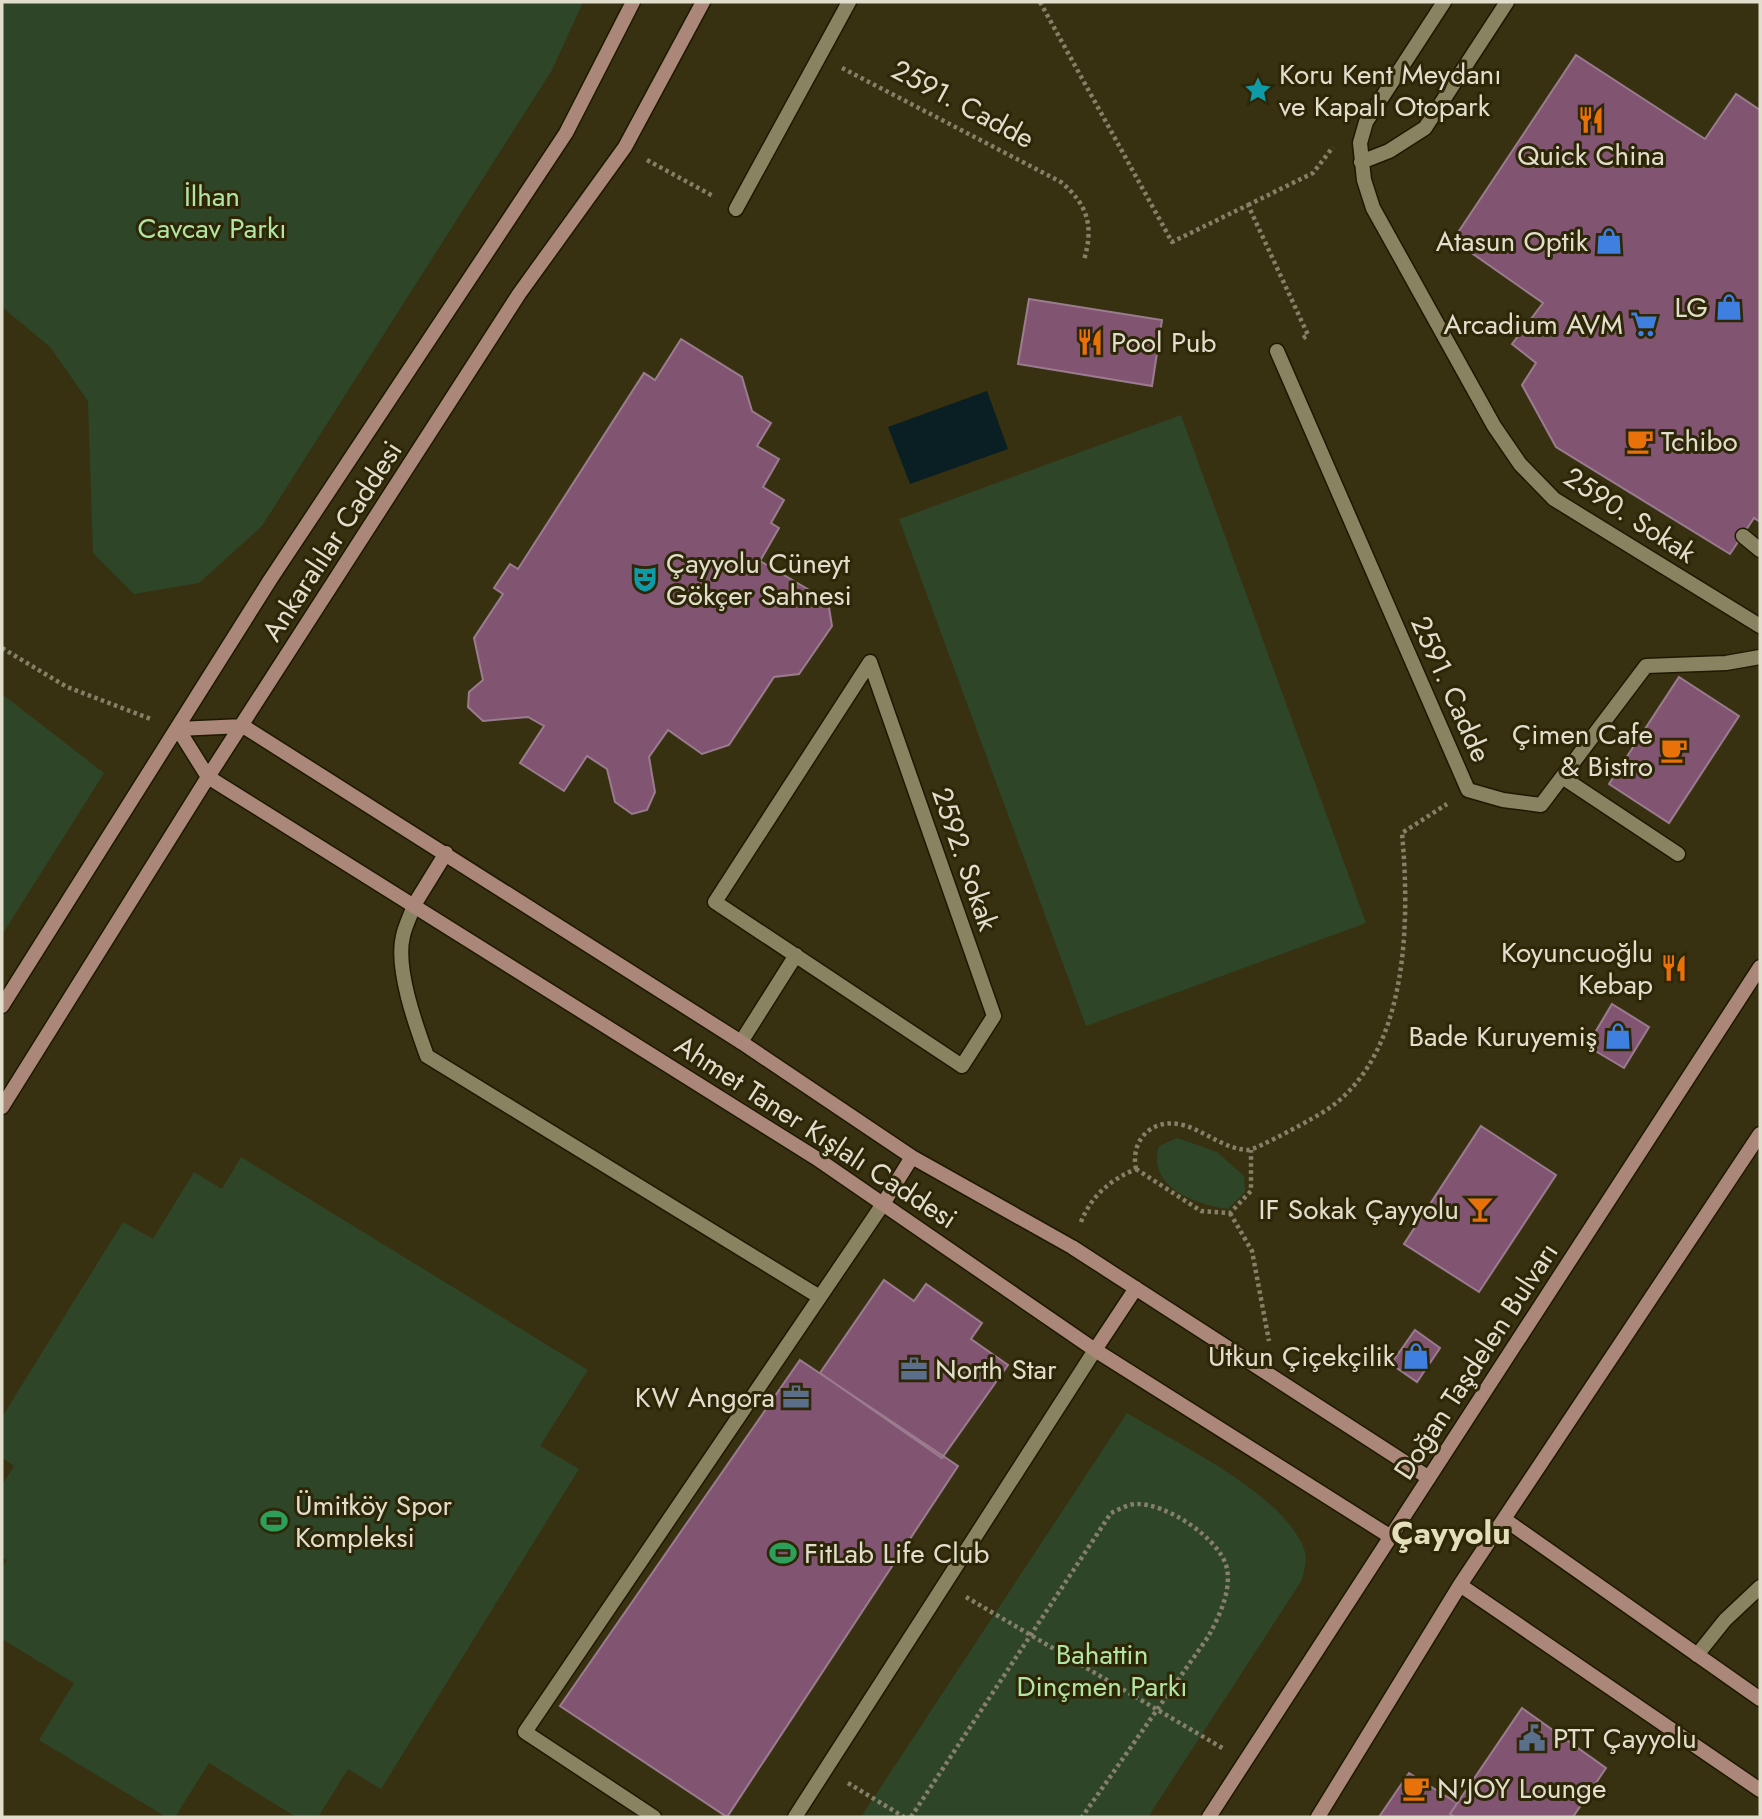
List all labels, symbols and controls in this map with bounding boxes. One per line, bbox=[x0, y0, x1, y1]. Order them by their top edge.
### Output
street label: 2591. Cadde bbox=[884, 49, 1042, 159]
place label: Koru Kent Meydanı ve Kapalı Otopark bbox=[1279, 54, 1502, 127]
place icon: Koru Kent Meydanı ve Kapalı Otopark bbox=[1243, 75, 1273, 105]
restaurant icon: Quick China bbox=[1576, 105, 1606, 135]
place label: Quick China bbox=[1517, 135, 1665, 176]
park label: İlhan Cavcav Parkı bbox=[137, 176, 287, 249]
place label: Atasun Optik bbox=[1436, 221, 1589, 262]
shop icon: Atasun Optik bbox=[1594, 226, 1624, 256]
place label: LG bbox=[1675, 287, 1708, 328]
shop icon: LG bbox=[1714, 292, 1744, 322]
place label: Arcadium AVM bbox=[1443, 304, 1623, 345]
supermarket icon: Arcadium AVM bbox=[1629, 309, 1659, 339]
place label: Pool Pub bbox=[1111, 322, 1216, 363]
restaurant icon: Pool Pub bbox=[1075, 327, 1105, 357]
place label: Tchibo bbox=[1661, 421, 1738, 462]
cafe icon: Tchibo bbox=[1625, 426, 1655, 456]
street label: Ankaralılar Caddesi bbox=[252, 433, 412, 649]
street label: 2590. Sokak bbox=[1556, 457, 1705, 573]
place label: Çayyolu Cüneyt Gökçer Sahnesi bbox=[666, 543, 852, 616]
theatre icon: Çayyolu Cüneyt Gökçer Sahnesi bbox=[630, 564, 660, 594]
street label: 2591. Cadde bbox=[1400, 609, 1502, 769]
place label: Çimen Cafe & Bistro bbox=[1512, 714, 1653, 787]
cafe icon: Çimen Cafe & Bistro bbox=[1659, 735, 1689, 765]
street label: 2592. Sokak bbox=[921, 782, 1009, 937]
place label: Koyuncuoğlu Kebap bbox=[1501, 932, 1653, 1005]
restaurant icon: Koyuncuoğlu Kebap bbox=[1659, 953, 1689, 983]
place label: Bade Kuruyemiş bbox=[1408, 1016, 1597, 1057]
shop icon: Bade Kuruyemiş bbox=[1603, 1021, 1633, 1051]
street label: Ahmet Taner Kışlalı Caddesi bbox=[667, 1025, 965, 1239]
place label: IF Sokak Çayyolu bbox=[1259, 1189, 1459, 1230]
bar icon: IF Sokak Çayyolu bbox=[1465, 1194, 1495, 1224]
street label: Doğan Taşdelen Bulvarı bbox=[1384, 1234, 1568, 1488]
place label: Utkun Çiçekçilik bbox=[1208, 1336, 1396, 1377]
shop icon: Utkun Çiçekçilik bbox=[1401, 1341, 1431, 1371]
place label: North Star bbox=[935, 1349, 1057, 1390]
office icon: North Star bbox=[899, 1354, 929, 1384]
place label: KW Angora bbox=[635, 1377, 775, 1418]
office icon: KW Angora bbox=[781, 1382, 811, 1412]
place label: Ümitköy Spor Kompleksi bbox=[295, 1485, 452, 1558]
sports icon: Ümitköy Spor Kompleksi bbox=[259, 1506, 289, 1536]
district label: Çayyolu bbox=[1391, 1510, 1511, 1556]
place label: FitLab Life Club bbox=[804, 1533, 989, 1574]
sports icon: FitLab Life Club bbox=[768, 1538, 798, 1568]
park label: Bahattin Dinçmen Parkı bbox=[1017, 1634, 1187, 1707]
place label: PTT Çayyolu bbox=[1553, 1718, 1697, 1759]
public building icon: PTT Çayyolu bbox=[1517, 1723, 1547, 1753]
place label: N'JOY Lounge bbox=[1437, 1768, 1606, 1809]
cafe icon: N'JOY Lounge bbox=[1401, 1773, 1431, 1803]

